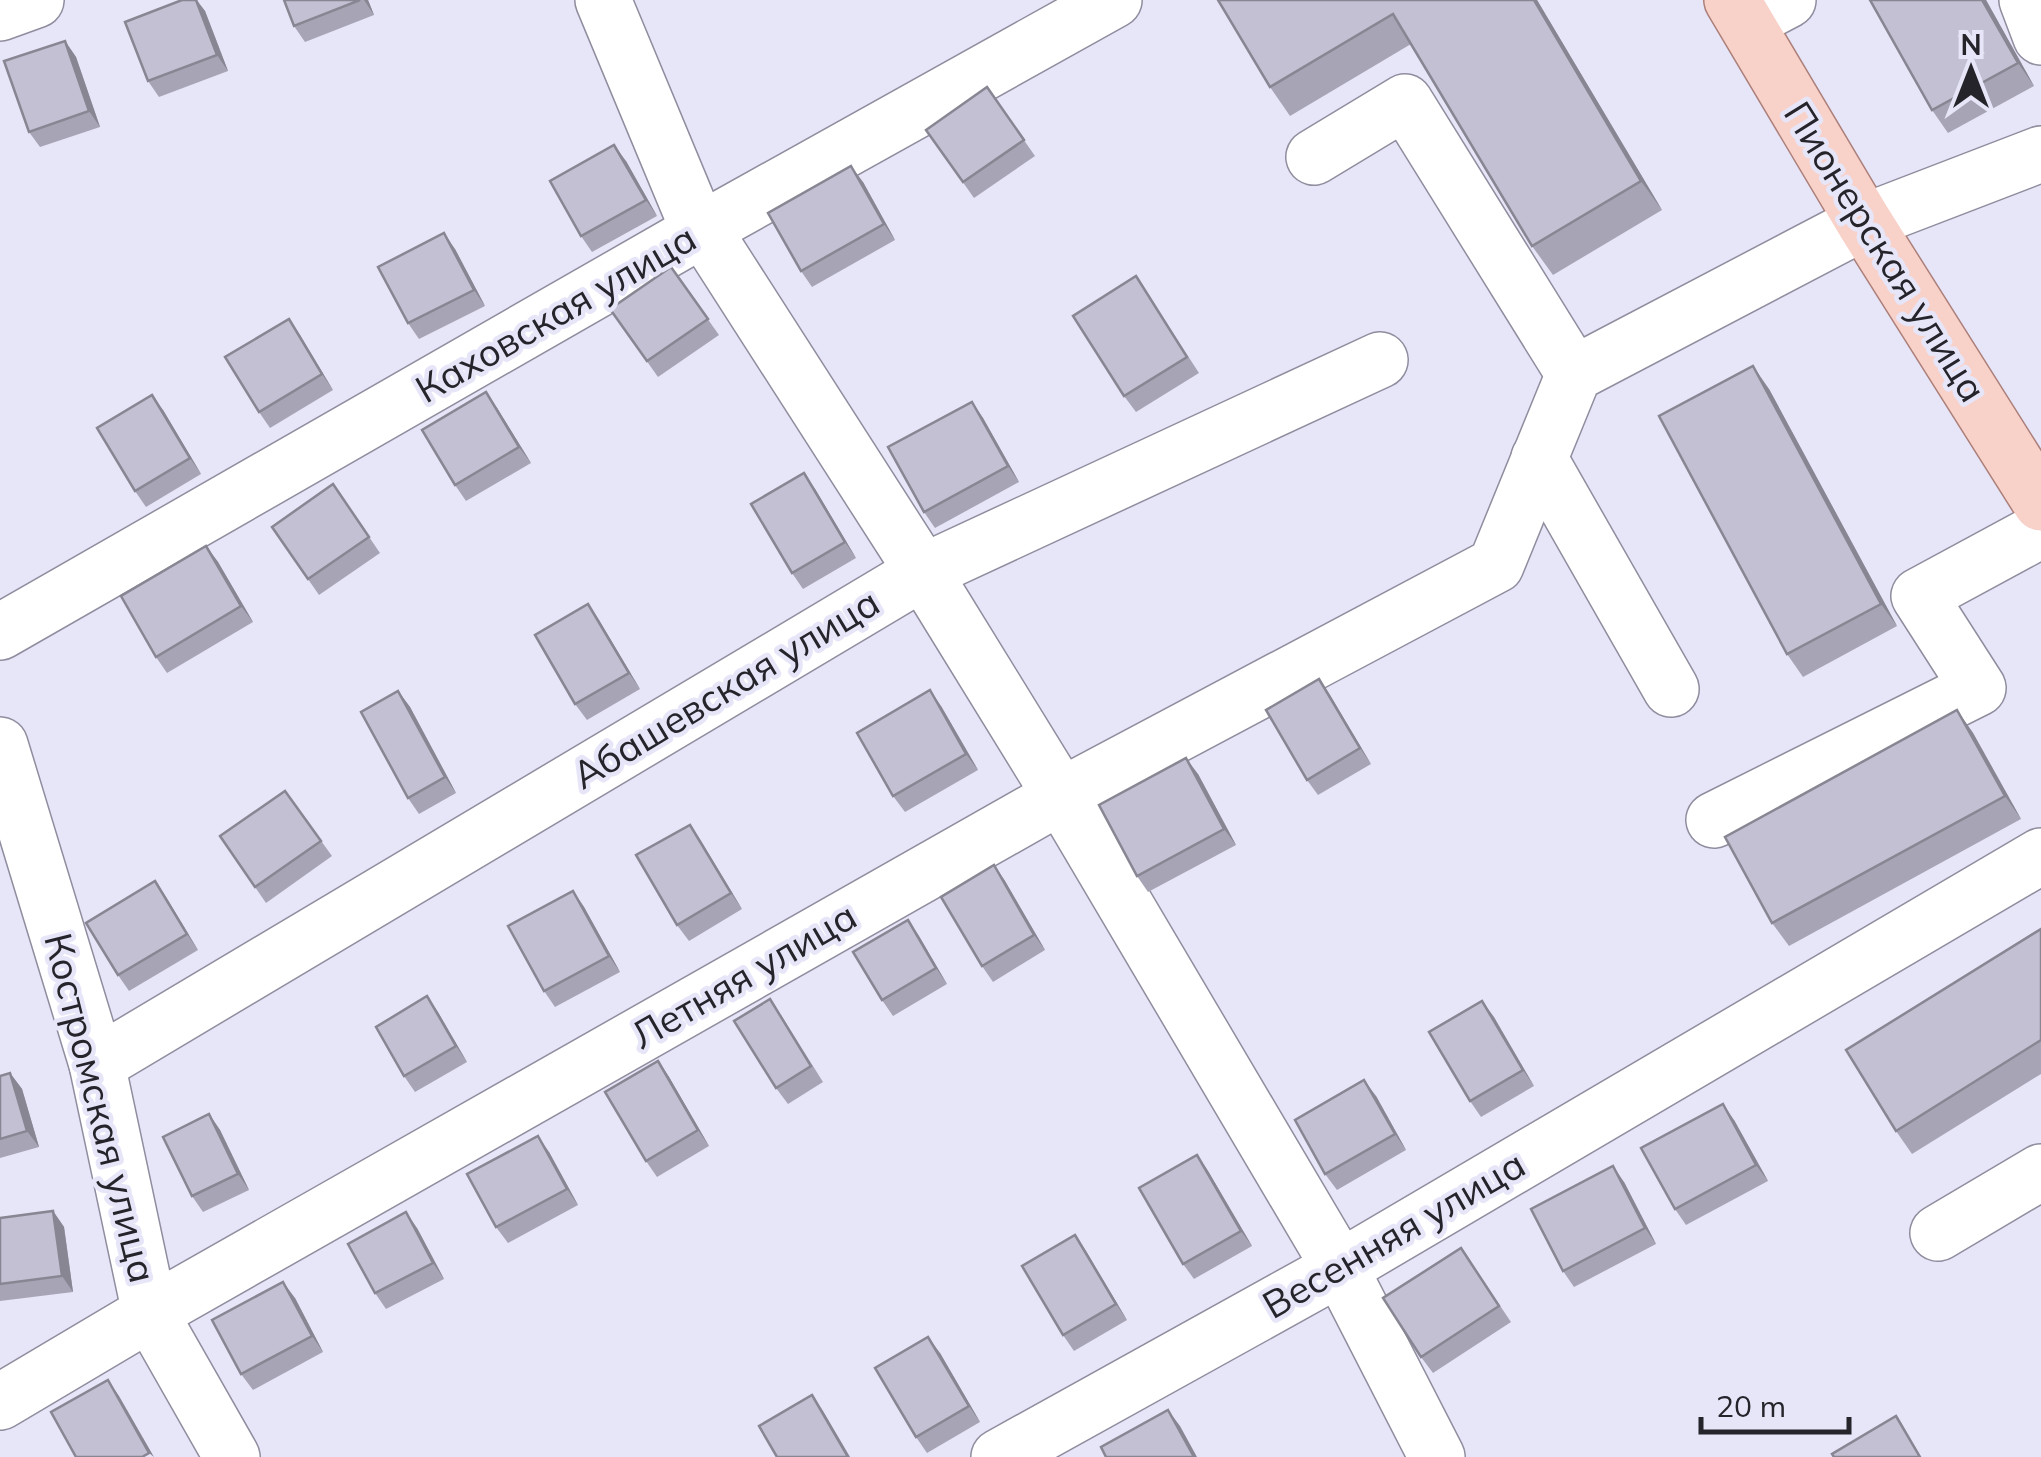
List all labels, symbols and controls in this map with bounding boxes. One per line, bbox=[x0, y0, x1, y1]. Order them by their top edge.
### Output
north arrow bbox=[1921, 20, 2021, 120]
text: N bbox=[1960, 27, 1982, 62]
street label: Пионерская улица bbox=[1774, 92, 1998, 410]
street label: Каховская улица bbox=[407, 213, 704, 413]
street label: Абашевская улица bbox=[563, 577, 888, 799]
street label: Летняя улица bbox=[622, 891, 865, 1059]
street label: Костромская улица bbox=[34, 928, 168, 1287]
street label: Весенняя улица bbox=[1254, 1140, 1533, 1329]
scale bar bbox=[1701, 1372, 1848, 1434]
text: 20 m bbox=[1716, 1387, 1786, 1425]

